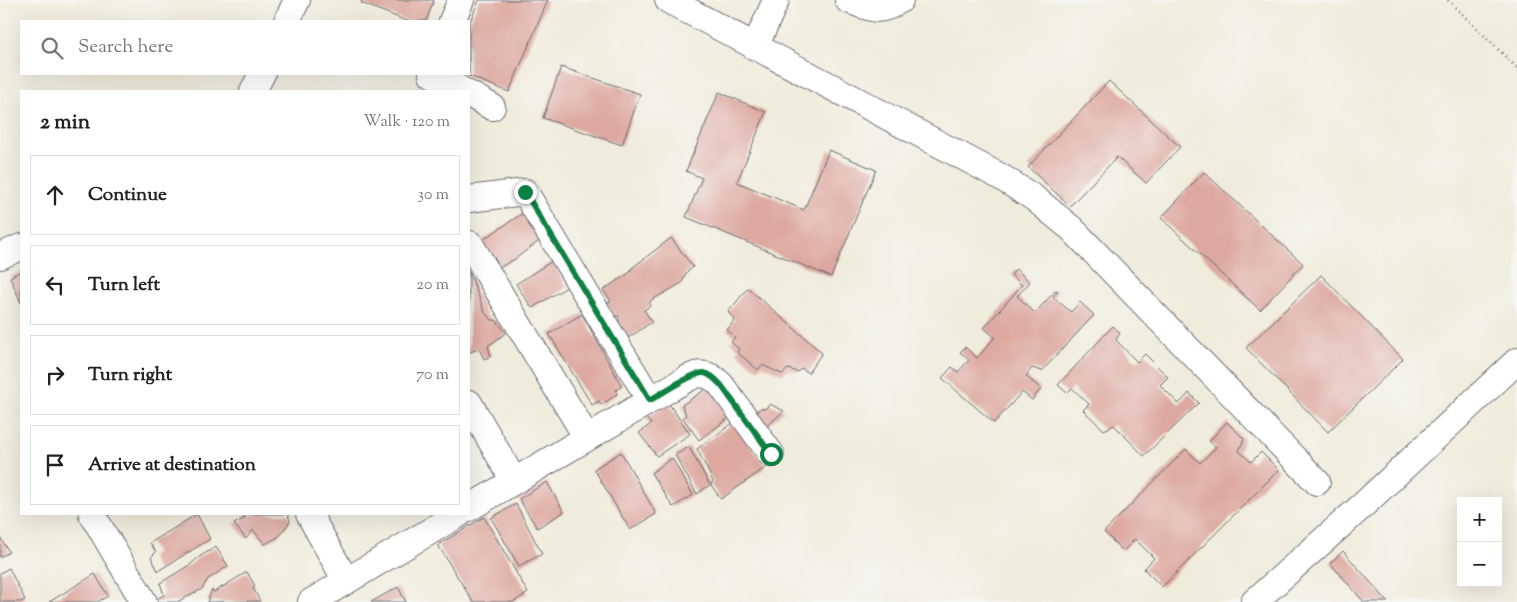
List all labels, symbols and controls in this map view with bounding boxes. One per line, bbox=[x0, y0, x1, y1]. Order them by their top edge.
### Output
search box bbox=[20, 20, 470, 75]
icon: search bbox=[38, 34, 66, 62]
text: Search here bbox=[78, 34, 173, 61]
text: 2 min bbox=[40, 108, 90, 138]
text: Walk · 120 m bbox=[364, 111, 450, 134]
icon: ahead bbox=[41, 181, 69, 209]
route end bbox=[514, 181, 537, 204]
text: Continue bbox=[88, 182, 167, 209]
text: 30 m bbox=[418, 184, 449, 207]
icon: left bbox=[41, 271, 69, 299]
text: Turn left bbox=[88, 272, 160, 299]
text: 20 m bbox=[416, 274, 449, 297]
icon: right bbox=[41, 361, 69, 389]
text: Turn right bbox=[88, 362, 172, 389]
text: 70 m bbox=[416, 364, 449, 387]
route start bbox=[760, 443, 783, 466]
icon: arrive bbox=[41, 451, 69, 479]
text: Arrive at destination bbox=[88, 452, 256, 479]
map controls bbox=[1457, 497, 1502, 587]
button: + bbox=[1457, 497, 1502, 542]
button: − bbox=[1457, 542, 1502, 587]

